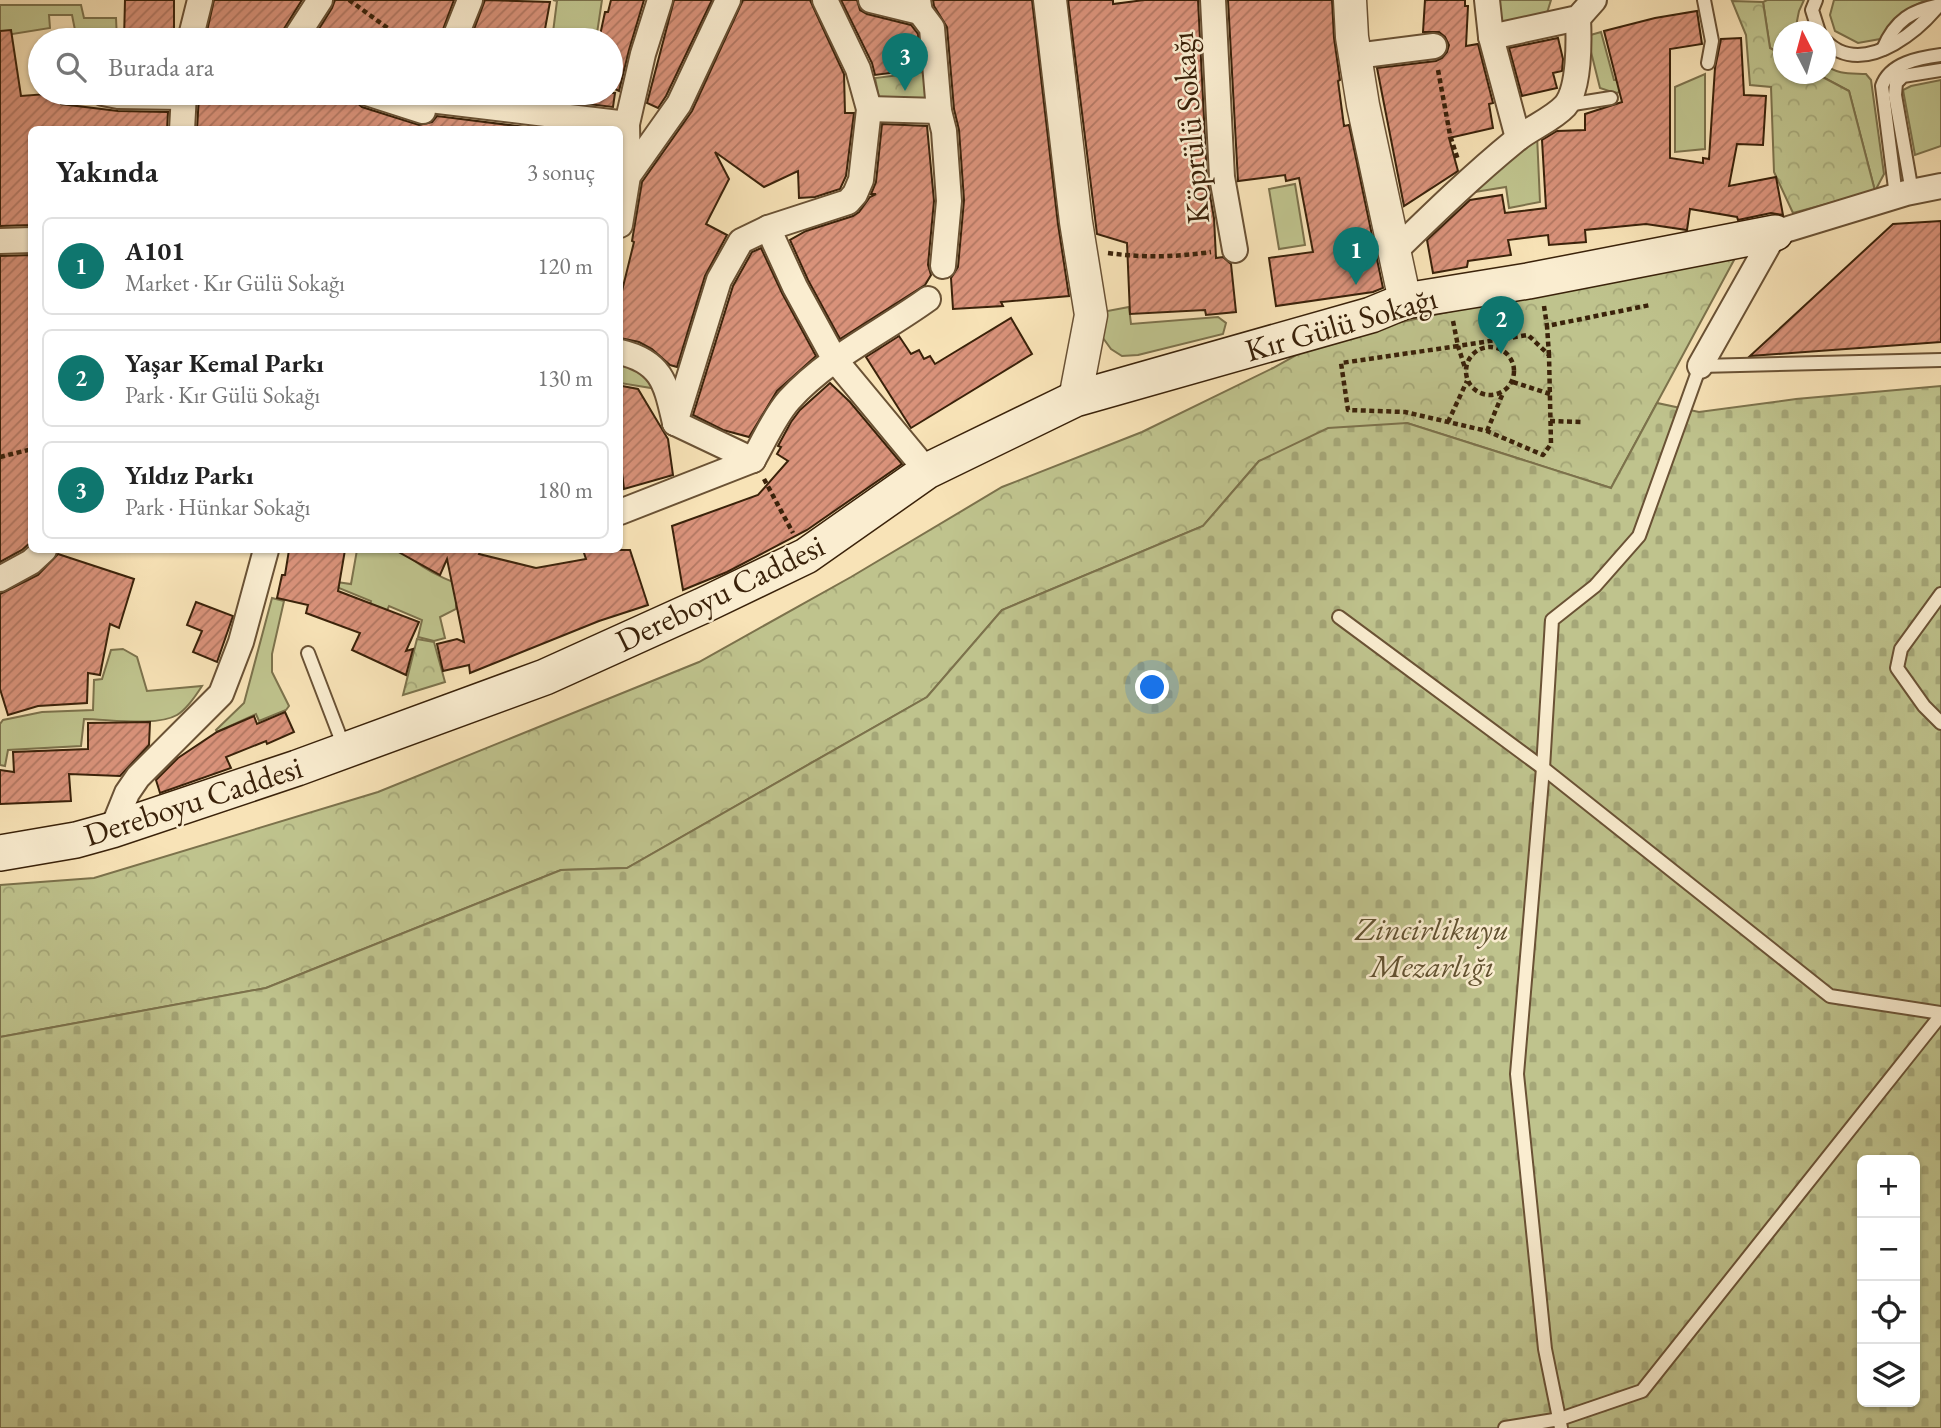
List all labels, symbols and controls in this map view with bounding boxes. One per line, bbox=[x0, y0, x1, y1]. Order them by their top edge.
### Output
north arrow bbox=[1773, 21, 1836, 84]
search box bbox=[28, 28, 623, 105]
street label: Köprülü Sokağı bbox=[1161, 30, 1219, 226]
pin: 3 bbox=[882, 33, 928, 91]
icon: search bbox=[52, 48, 90, 86]
text: Burada ara bbox=[108, 50, 214, 84]
text: Yakında bbox=[56, 152, 158, 191]
text: 3 sonuç bbox=[527, 157, 595, 187]
pin: 1 bbox=[1333, 227, 1379, 285]
text: A101 bbox=[125, 234, 185, 268]
text: 1 bbox=[75, 251, 87, 281]
text: 120 m bbox=[537, 251, 593, 281]
text: Market · Kır Gülü Sokağı bbox=[125, 268, 345, 298]
street label: Kır Gülü Sokağı bbox=[1240, 277, 1442, 371]
pin: 2 bbox=[1478, 296, 1524, 354]
text: Yaşar Kemal Parkı bbox=[125, 346, 324, 380]
text: 2 bbox=[75, 363, 87, 393]
text: 130 m bbox=[537, 363, 593, 393]
text: Park · Kır Gülü Sokağı bbox=[125, 380, 320, 410]
text: Yıldız Parkı bbox=[125, 458, 254, 492]
text: 3 bbox=[75, 475, 87, 505]
text: 180 m bbox=[537, 475, 593, 505]
text: Park · Hünkar Sokağı bbox=[125, 492, 310, 522]
street label: Dereboyu Caddesi bbox=[609, 524, 831, 662]
your location bbox=[1135, 670, 1169, 704]
street label: Dereboyu Caddesi bbox=[79, 746, 308, 856]
park label: Zincirlikuyu Mezarlığı bbox=[1354, 908, 1509, 987]
map controls bbox=[1857, 1155, 1920, 1407]
button: + bbox=[1857, 1155, 1920, 1218]
button: − bbox=[1857, 1218, 1920, 1281]
button: locate bbox=[1857, 1281, 1920, 1344]
button: layers bbox=[1857, 1344, 1920, 1407]

